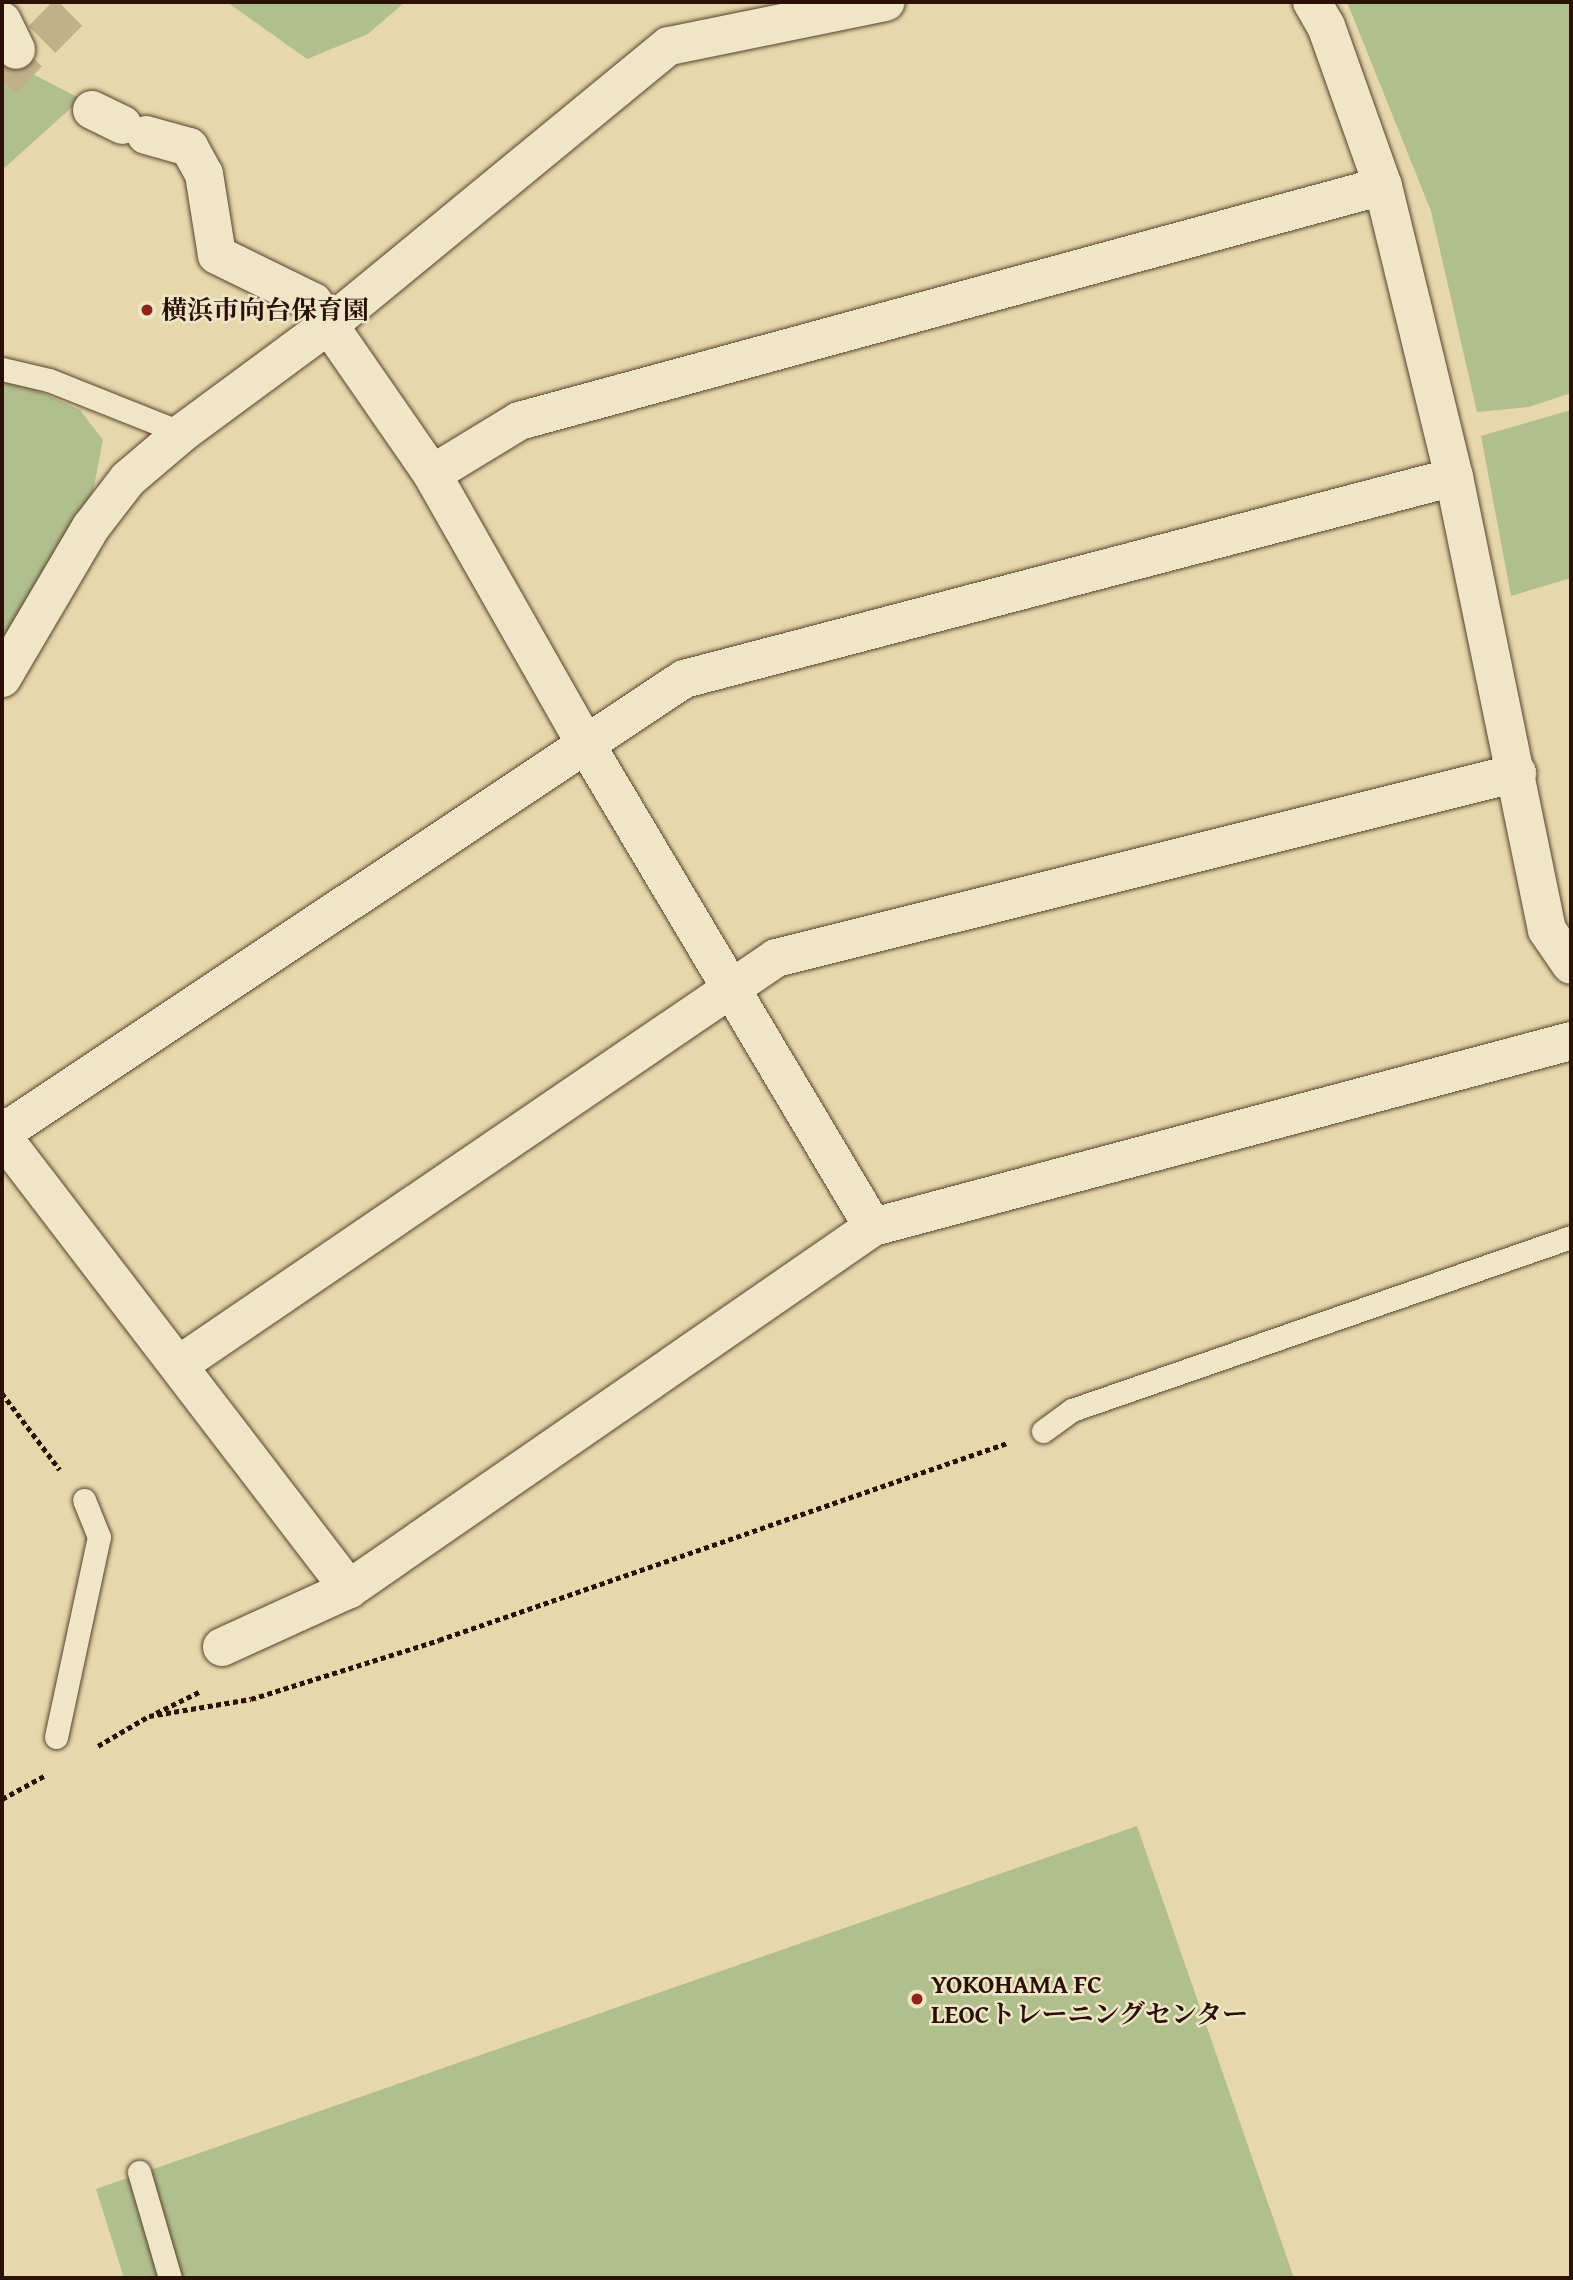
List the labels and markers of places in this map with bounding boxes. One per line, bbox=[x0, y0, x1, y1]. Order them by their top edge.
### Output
place label: 横浜市向台保育園 bbox=[161, 294, 369, 326]
marker: 横浜市向台保育園 bbox=[139, 302, 155, 318]
place label: YOKOHAMA FC LEOCトレーニングセンター bbox=[931, 1968, 1249, 2030]
marker: YOKOHAMA FC LEOCトレーニングセンター bbox=[909, 1991, 925, 2007]

